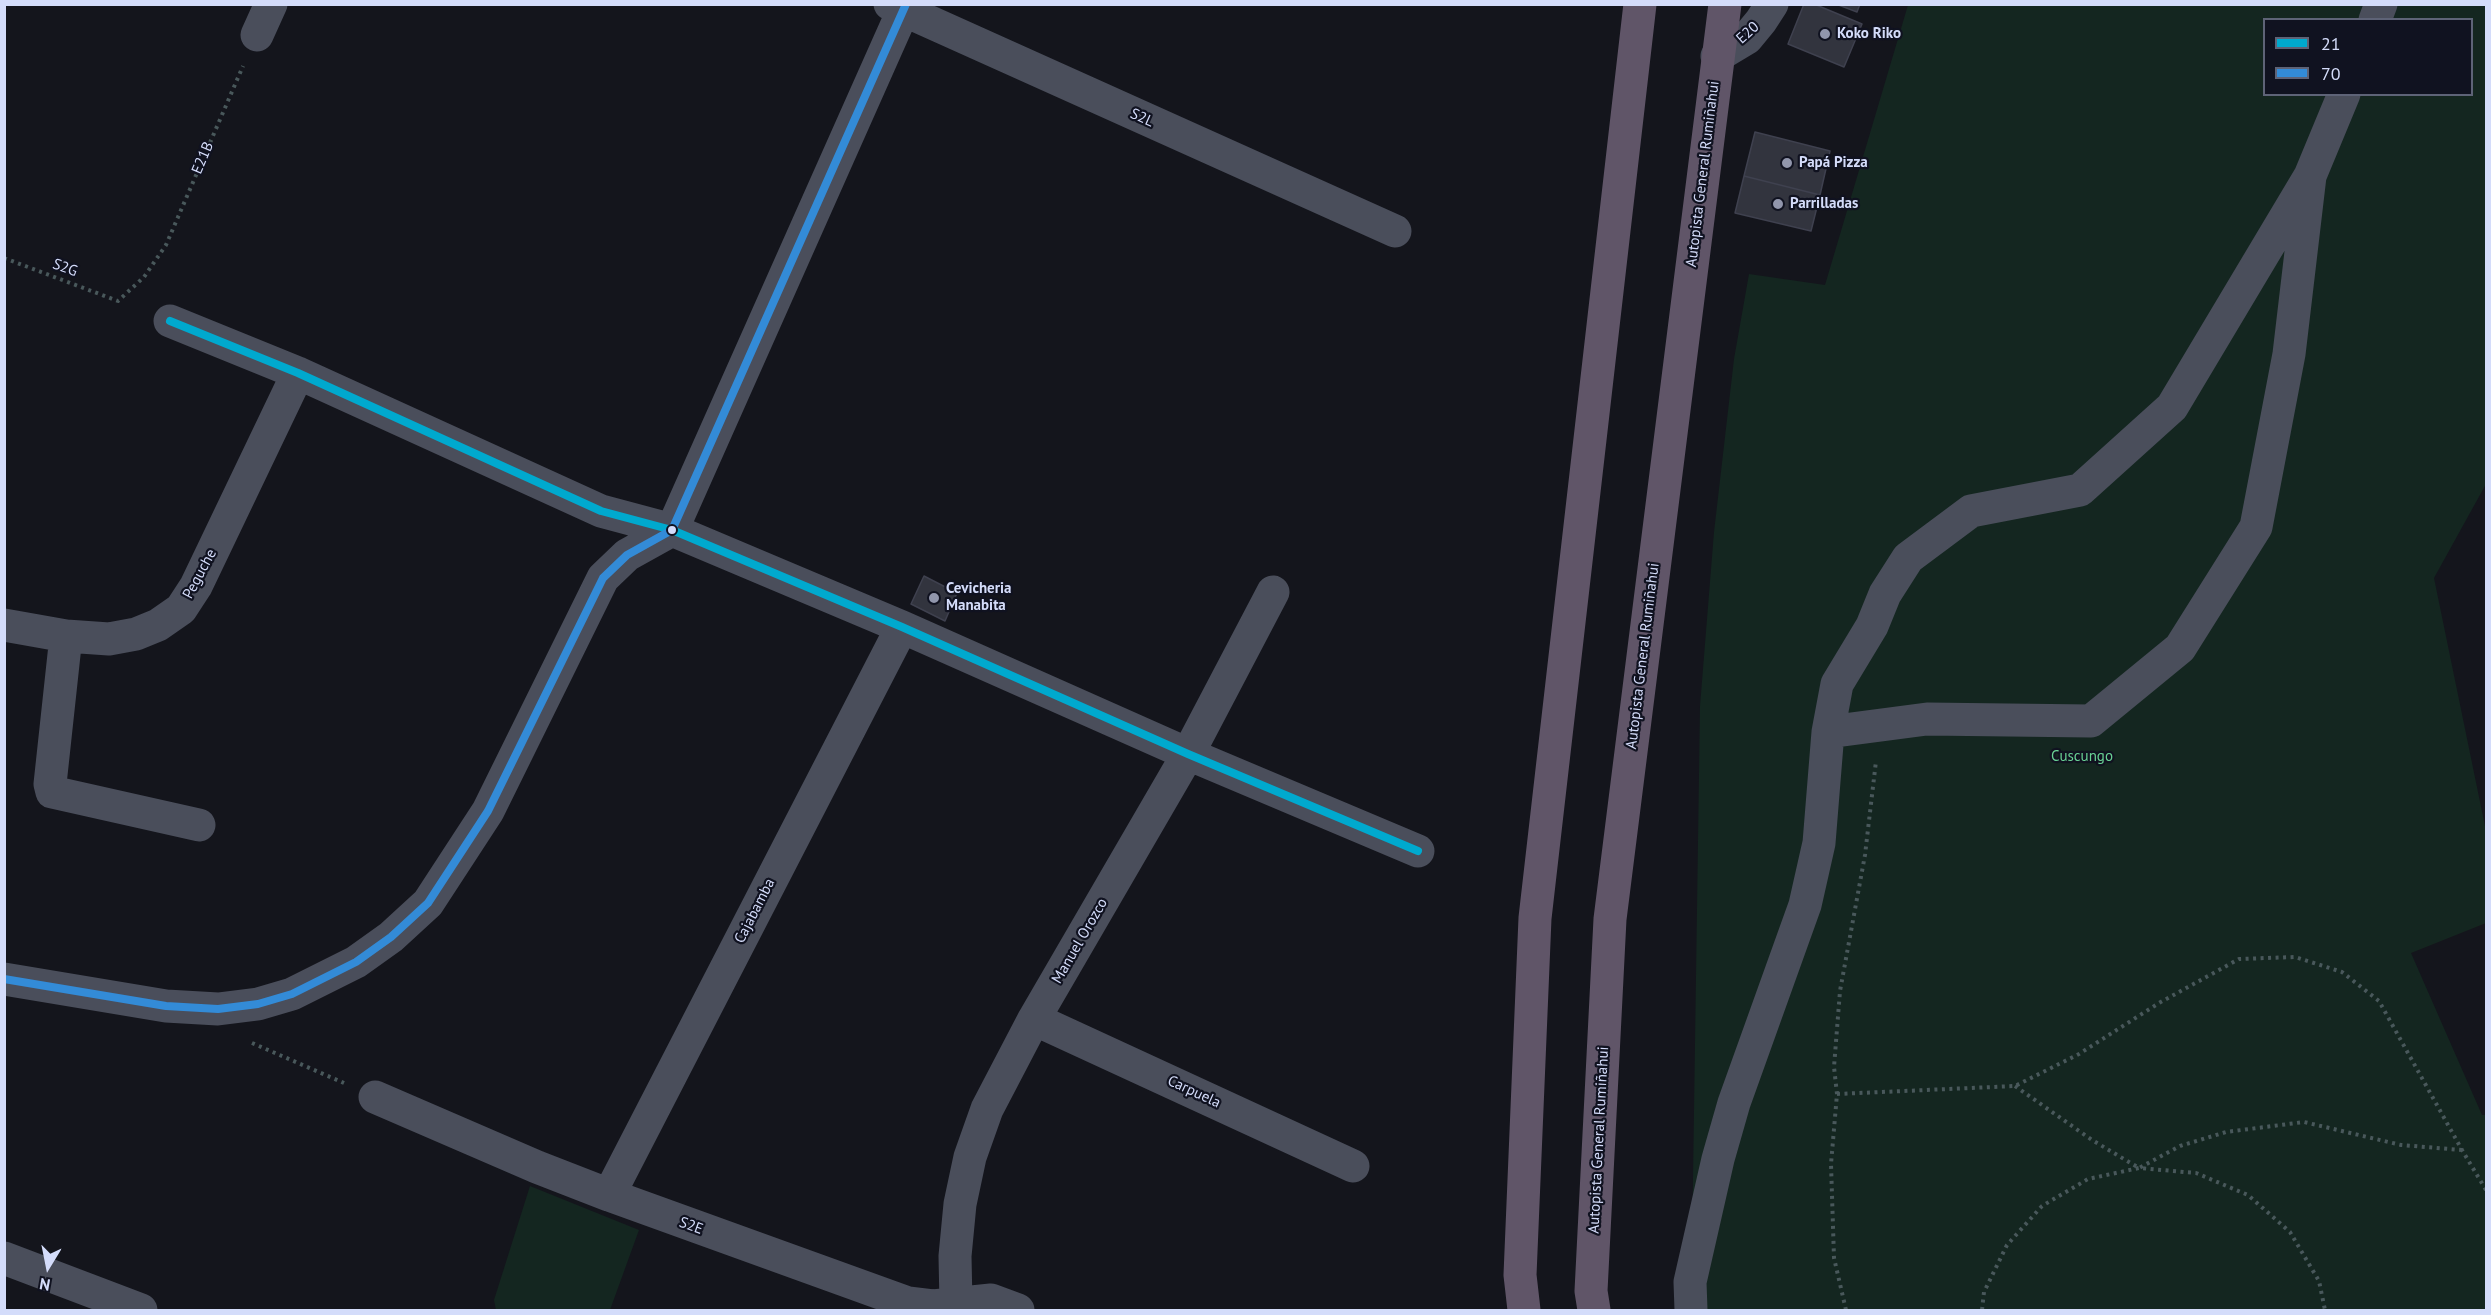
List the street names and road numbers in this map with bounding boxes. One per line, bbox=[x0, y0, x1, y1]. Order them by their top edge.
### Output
street label: E20 bbox=[1733, 18, 1763, 48]
street label: Autopista General Rumiñahui bbox=[1683, 80, 1723, 268]
street label: S2L bbox=[1127, 105, 1157, 131]
street label: E21B bbox=[188, 139, 218, 177]
street label: S2G bbox=[50, 255, 80, 281]
street label: Peguche bbox=[179, 546, 221, 602]
street label: Autopista General Rumiñahui bbox=[1623, 562, 1663, 750]
street label: Cajabamba bbox=[731, 876, 779, 946]
street label: Manuel Orozco bbox=[1048, 895, 1112, 987]
street label: Autopista General Rumiñahui bbox=[1585, 1046, 1613, 1234]
street label: Carpuela bbox=[1165, 1072, 1223, 1112]
street label: S2E bbox=[677, 1213, 705, 1239]

